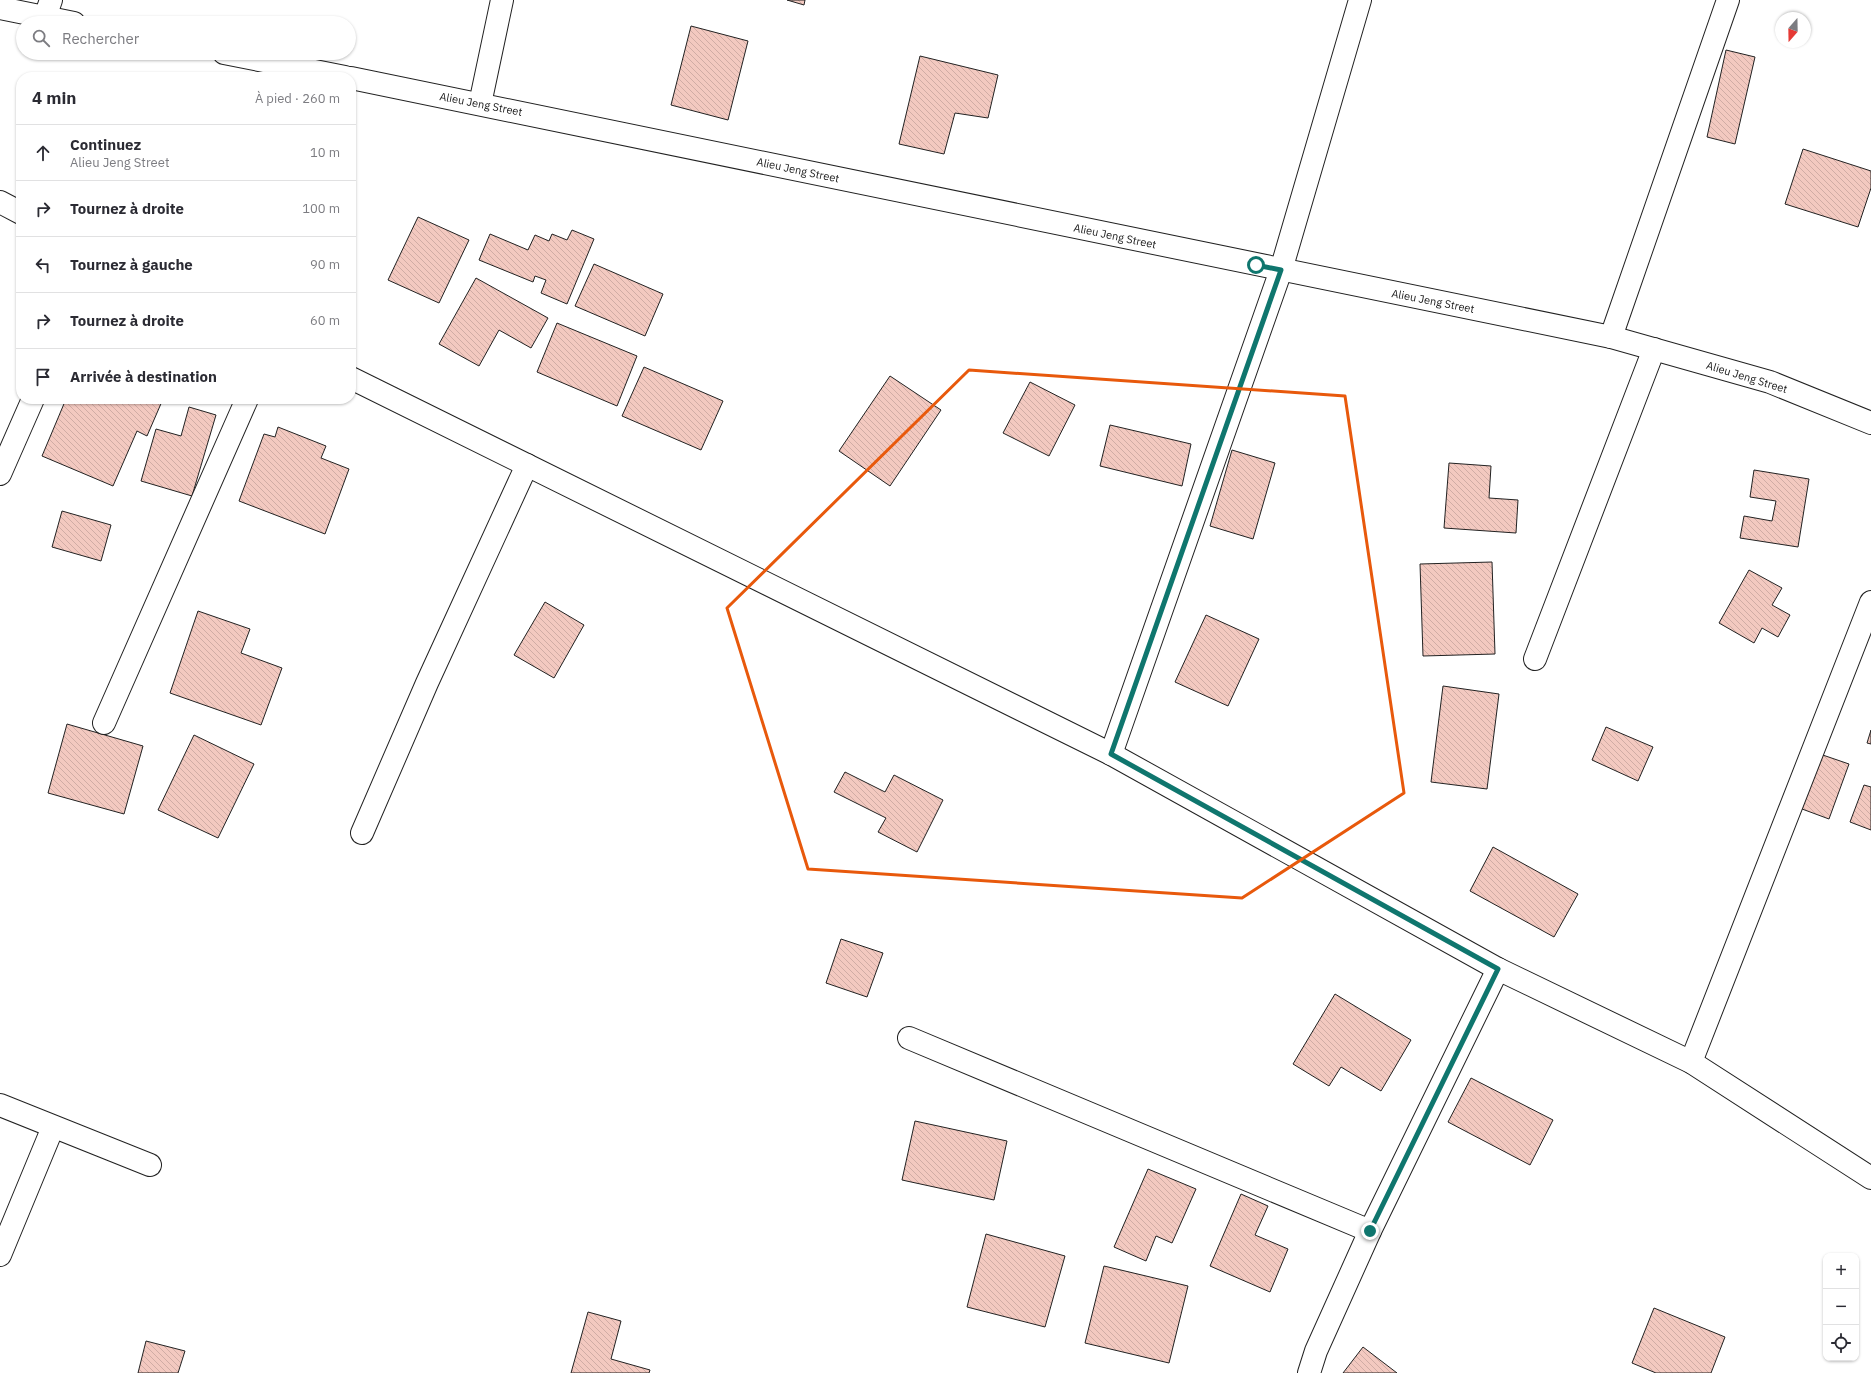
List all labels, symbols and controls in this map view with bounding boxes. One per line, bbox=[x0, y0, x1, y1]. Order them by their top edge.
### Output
north arrow bbox=[1775, 12, 1811, 48]
search box bbox=[16, 16, 356, 60]
icon: search bbox=[30, 27, 52, 49]
text: Rechercher bbox=[62, 29, 139, 48]
text: 4 min bbox=[32, 87, 76, 109]
street label: Alieu Jeng Street bbox=[438, 89, 524, 119]
text: À pied · 260 m bbox=[255, 90, 340, 107]
text: Continuez bbox=[70, 135, 141, 154]
icon: ahead bbox=[32, 142, 54, 164]
text: 10 m bbox=[310, 144, 340, 161]
text: Alieu Jeng Street bbox=[70, 154, 169, 171]
street label: Alieu Jeng Street bbox=[755, 154, 841, 186]
icon: right bbox=[32, 198, 54, 220]
text: Tournez à droite bbox=[70, 199, 184, 218]
text: 100 m bbox=[302, 200, 340, 217]
street label: Alieu Jeng Street bbox=[1072, 220, 1158, 252]
icon: left bbox=[32, 254, 54, 276]
text: Tournez à gauche bbox=[70, 255, 193, 274]
text: 90 m bbox=[310, 256, 340, 273]
route start bbox=[1247, 256, 1265, 274]
street label: Alieu Jeng Street bbox=[1390, 286, 1476, 316]
icon: right bbox=[32, 310, 54, 332]
text: Tournez à droite bbox=[70, 311, 184, 330]
text: 60 m bbox=[310, 312, 340, 329]
street label: Alieu Jeng Street bbox=[1705, 358, 1789, 396]
icon: arrive bbox=[32, 366, 54, 388]
text: Arrivée à destination bbox=[70, 367, 217, 386]
route end bbox=[1361, 1222, 1379, 1240]
map controls bbox=[1823, 1253, 1859, 1361]
button: + bbox=[1823, 1253, 1859, 1289]
button: − bbox=[1823, 1289, 1859, 1325]
button: locate bbox=[1823, 1325, 1859, 1361]

